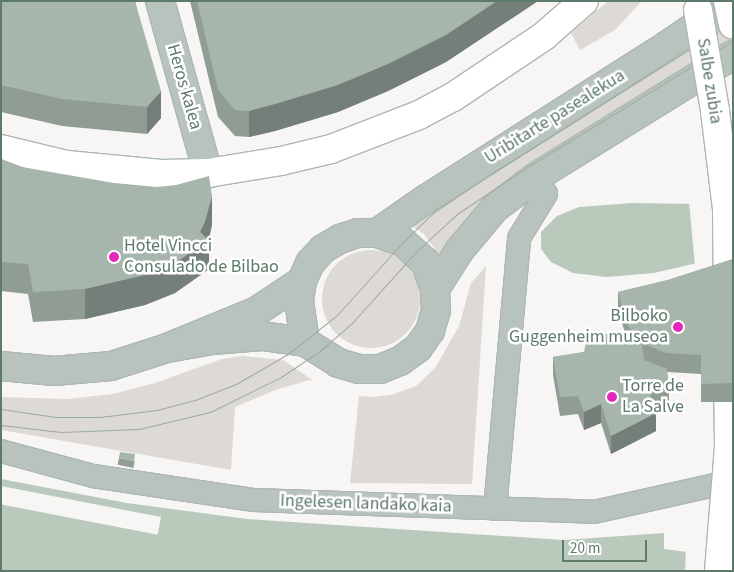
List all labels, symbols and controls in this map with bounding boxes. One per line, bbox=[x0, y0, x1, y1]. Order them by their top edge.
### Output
street label: Salbe zubia bbox=[692, 37, 726, 125]
street label: Heros kalea bbox=[162, 42, 206, 132]
street label: Uribitarte pasealekua bbox=[481, 65, 629, 169]
place label: Hotel Vincci Consulado de Bilbao bbox=[124, 236, 279, 278]
marker: Hotel Vincci Consulado de Bilbao bbox=[108, 251, 120, 263]
place label: Bilboko Guggenheim museoa bbox=[509, 306, 668, 348]
marker: Bilboko Guggenheim museoa bbox=[672, 321, 684, 333]
place label: Torre de La Salve bbox=[622, 376, 684, 418]
marker: Torre de La Salve bbox=[606, 391, 618, 403]
street label: Ingelesen landako kaia bbox=[280, 490, 452, 518]
scale bar bbox=[564, 530, 649, 562]
text: 20 m bbox=[570, 538, 600, 559]

